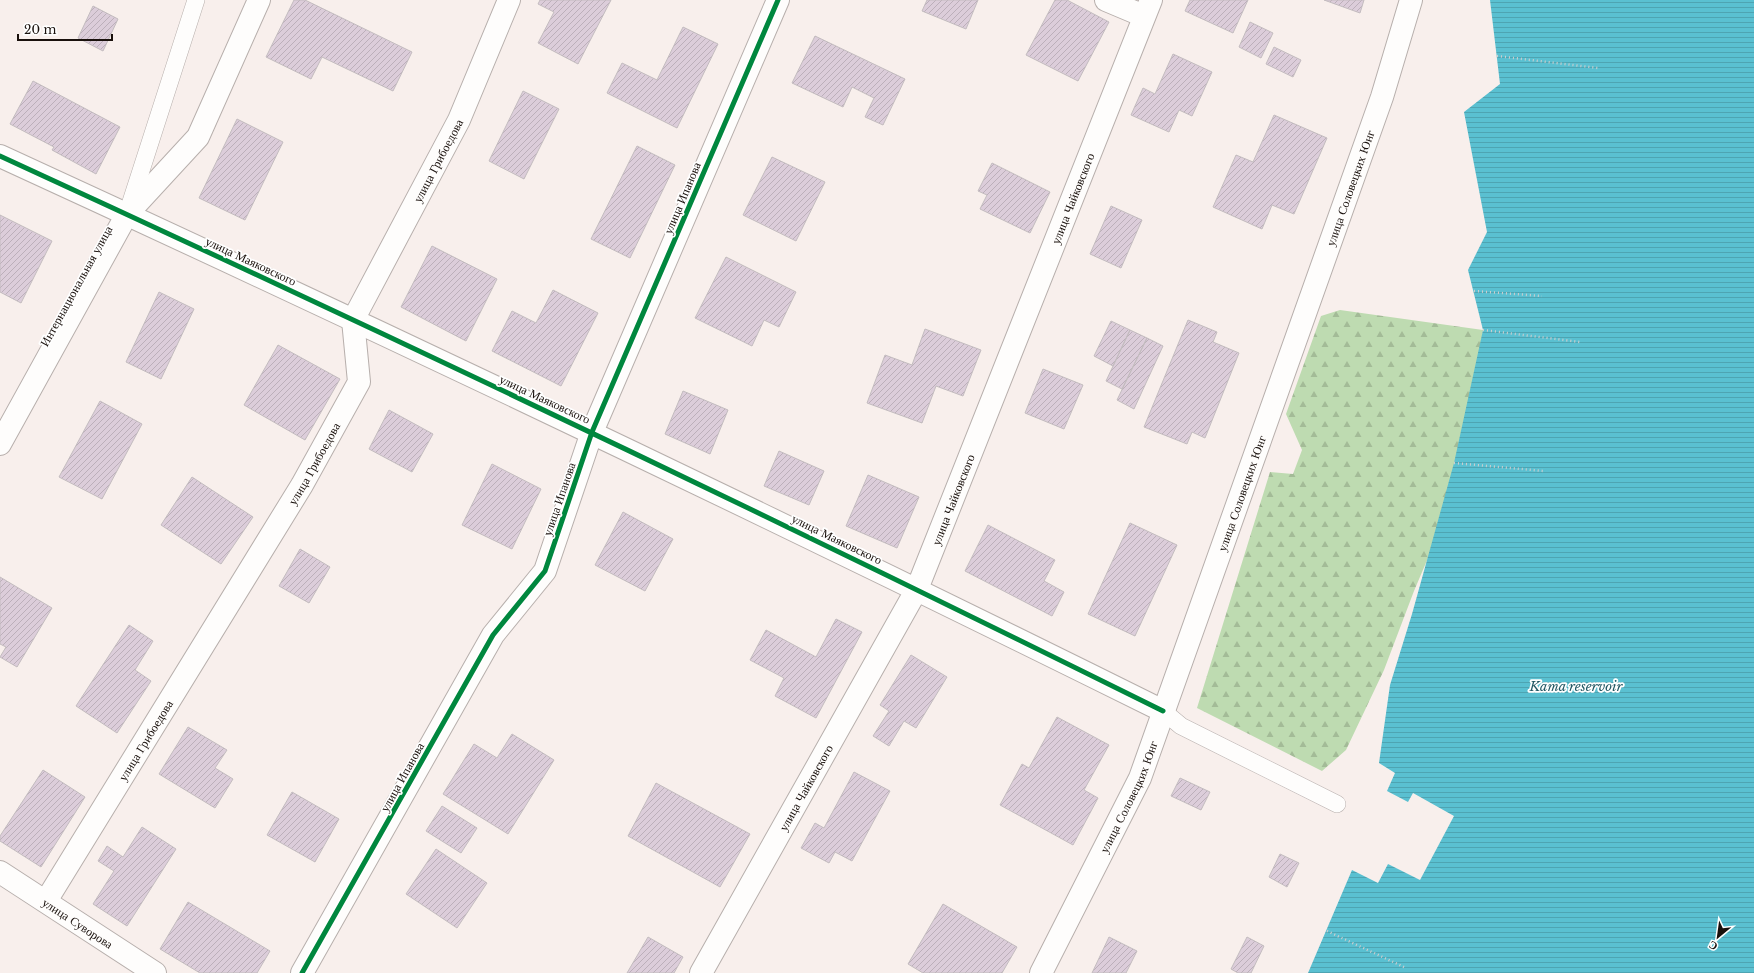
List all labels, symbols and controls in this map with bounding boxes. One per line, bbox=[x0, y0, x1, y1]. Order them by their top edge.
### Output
scale bar bbox=[18, 16, 112, 42]
text: 20 m bbox=[24, 22, 56, 37]
street label: улица Грибоедова bbox=[409, 116, 466, 205]
street label: улица Соловецких Юнг bbox=[1322, 128, 1377, 248]
street label: улица Чайковского bbox=[1047, 151, 1097, 246]
street label: улица Ипанова bbox=[660, 159, 704, 236]
street label: Интернациональная улица bbox=[36, 222, 116, 349]
street label: улица Маяковского bbox=[203, 233, 299, 289]
street label: улица Маяковского bbox=[497, 371, 593, 427]
street label: улица Грибоедова bbox=[284, 419, 343, 507]
street label: улица Соловецких Юнг bbox=[1214, 433, 1269, 553]
street label: улица Чайковского bbox=[928, 452, 977, 547]
street label: улица Ипанова bbox=[539, 460, 579, 538]
street label: улица Маяковского bbox=[789, 511, 885, 567]
water label: Kama reservoir bbox=[1529, 678, 1623, 695]
street label: улица Грибоедова bbox=[115, 696, 176, 783]
street label: улица Ипанова bbox=[377, 739, 427, 814]
street label: улица Соловецких Юнг bbox=[1096, 739, 1160, 855]
street label: улица Чайковского bbox=[775, 742, 836, 833]
street label: улица Суворова bbox=[40, 894, 117, 952]
north arrow bbox=[1698, 917, 1738, 957]
text: С bbox=[1706, 938, 1720, 954]

